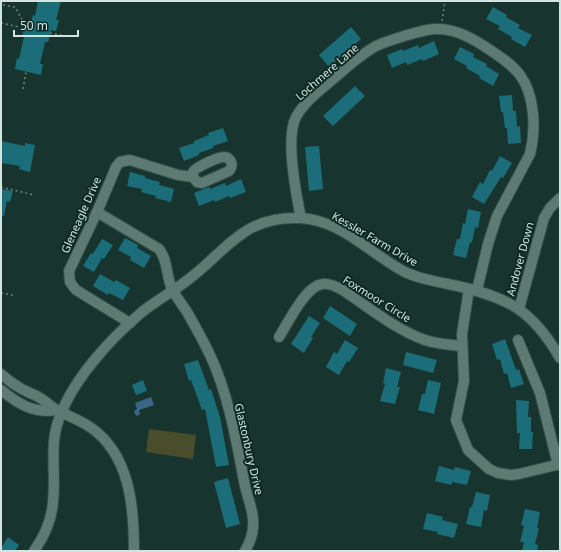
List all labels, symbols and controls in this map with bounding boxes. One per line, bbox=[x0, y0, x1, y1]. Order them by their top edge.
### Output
scale bar bbox=[14, 12, 78, 38]
text: 50 m bbox=[20, 17, 48, 34]
street label: Lochmere Lane bbox=[292, 40, 362, 103]
street label: Gleneagle Drive bbox=[57, 174, 104, 255]
street label: Kessler Farm Drive bbox=[330, 208, 421, 269]
street label: Andover Down bbox=[502, 220, 537, 298]
street label: Foxmoor Circle bbox=[340, 272, 414, 325]
street label: Glastonbury Drive bbox=[232, 402, 267, 496]

